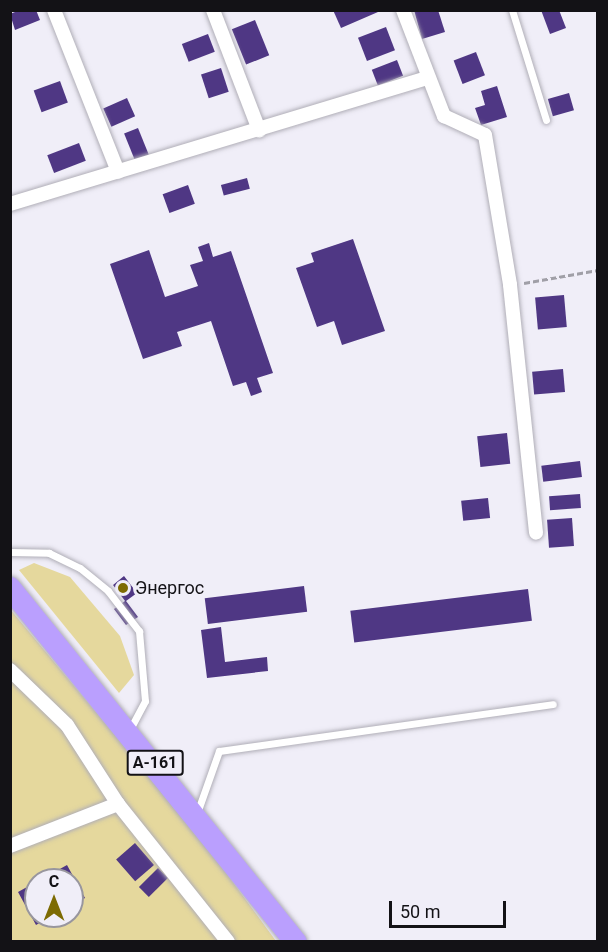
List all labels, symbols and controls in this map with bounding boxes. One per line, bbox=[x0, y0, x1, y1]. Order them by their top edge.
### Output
place label: Энергос bbox=[135, 577, 204, 599]
marker: Энергос bbox=[116, 581, 130, 595]
road number: А-161 bbox=[126, 750, 184, 776]
north arrow bbox=[24, 868, 84, 928]
text: С bbox=[49, 872, 59, 891]
scale bar bbox=[392, 889, 509, 927]
text: 50 m bbox=[400, 901, 440, 922]

